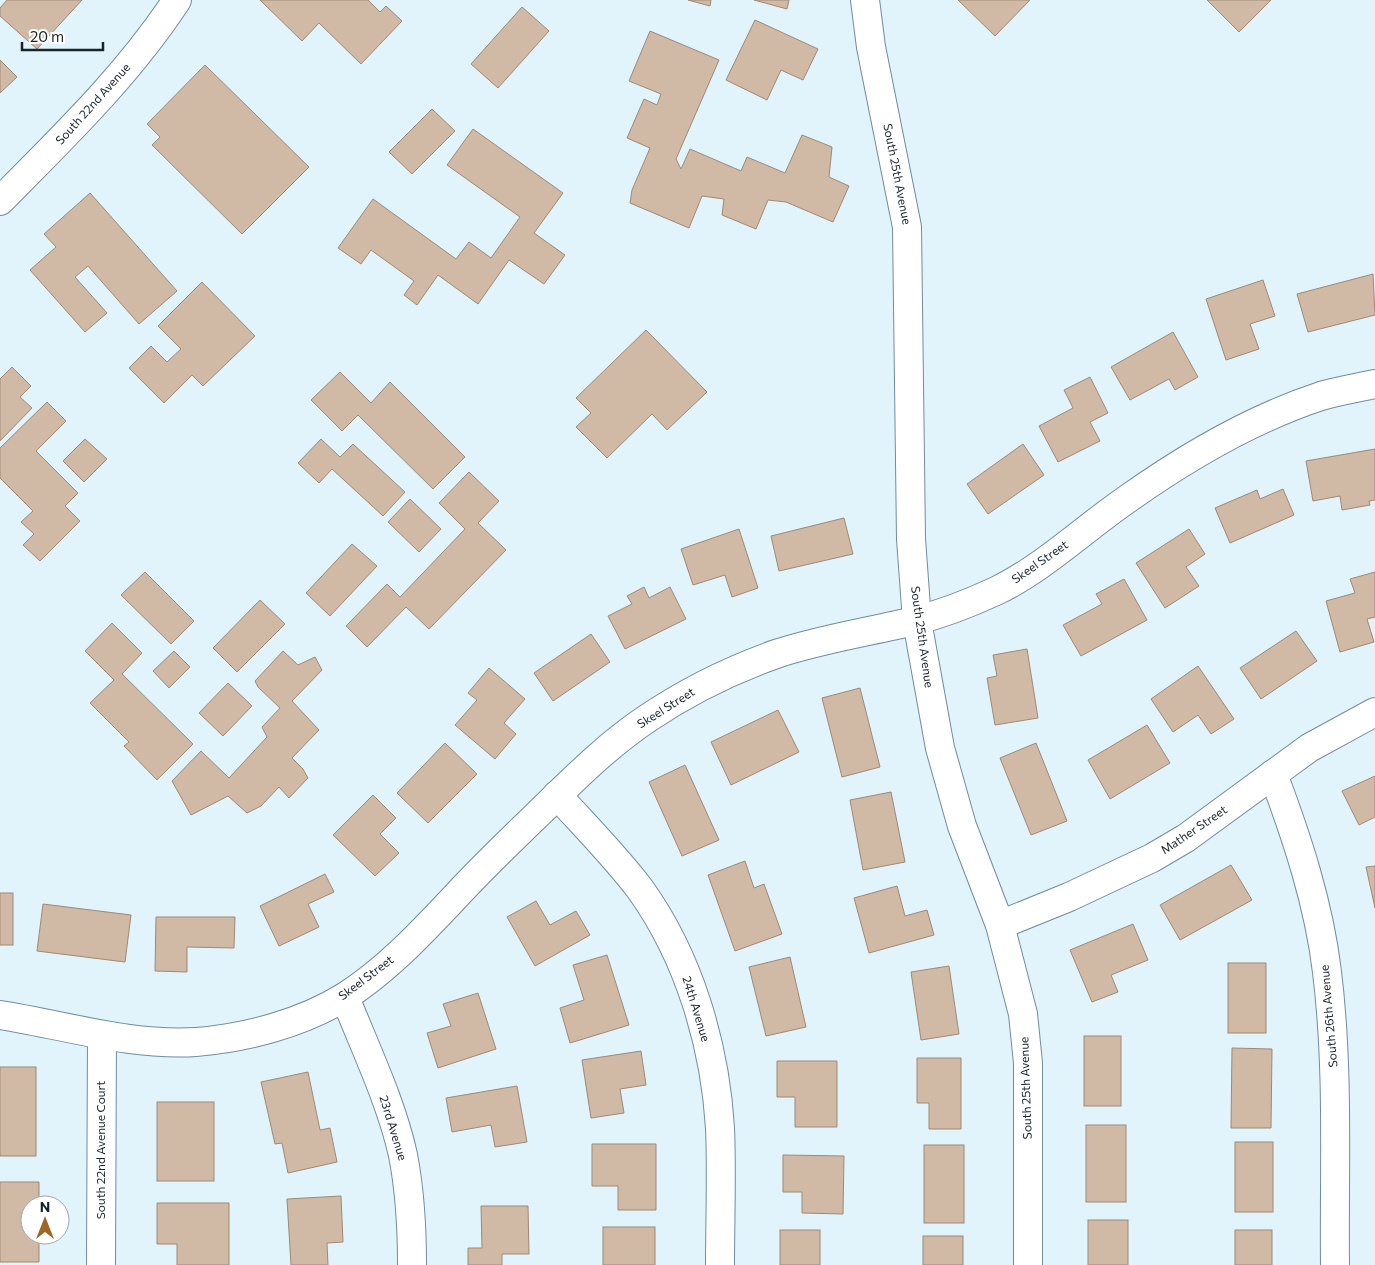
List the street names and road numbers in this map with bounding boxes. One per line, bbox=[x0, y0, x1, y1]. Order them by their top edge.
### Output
street label: South 22nd Avenue bbox=[52, 60, 132, 147]
street label: South 25th Avenue bbox=[881, 122, 915, 226]
street label: Skeel Street bbox=[1009, 537, 1070, 586]
street label: South 25th Avenue bbox=[909, 585, 937, 689]
street label: Skeel Street bbox=[634, 684, 697, 730]
street label: Mather Street bbox=[1158, 802, 1229, 856]
street label: Skeel Street bbox=[335, 952, 396, 1002]
street label: South 26th Avenue bbox=[1317, 964, 1339, 1068]
street label: 24th Avenue bbox=[680, 974, 714, 1043]
street label: South 25th Avenue bbox=[1016, 1036, 1034, 1140]
street label: South 22nd Avenue Court bbox=[93, 1081, 107, 1219]
street label: 23rd Avenue bbox=[377, 1093, 410, 1162]

